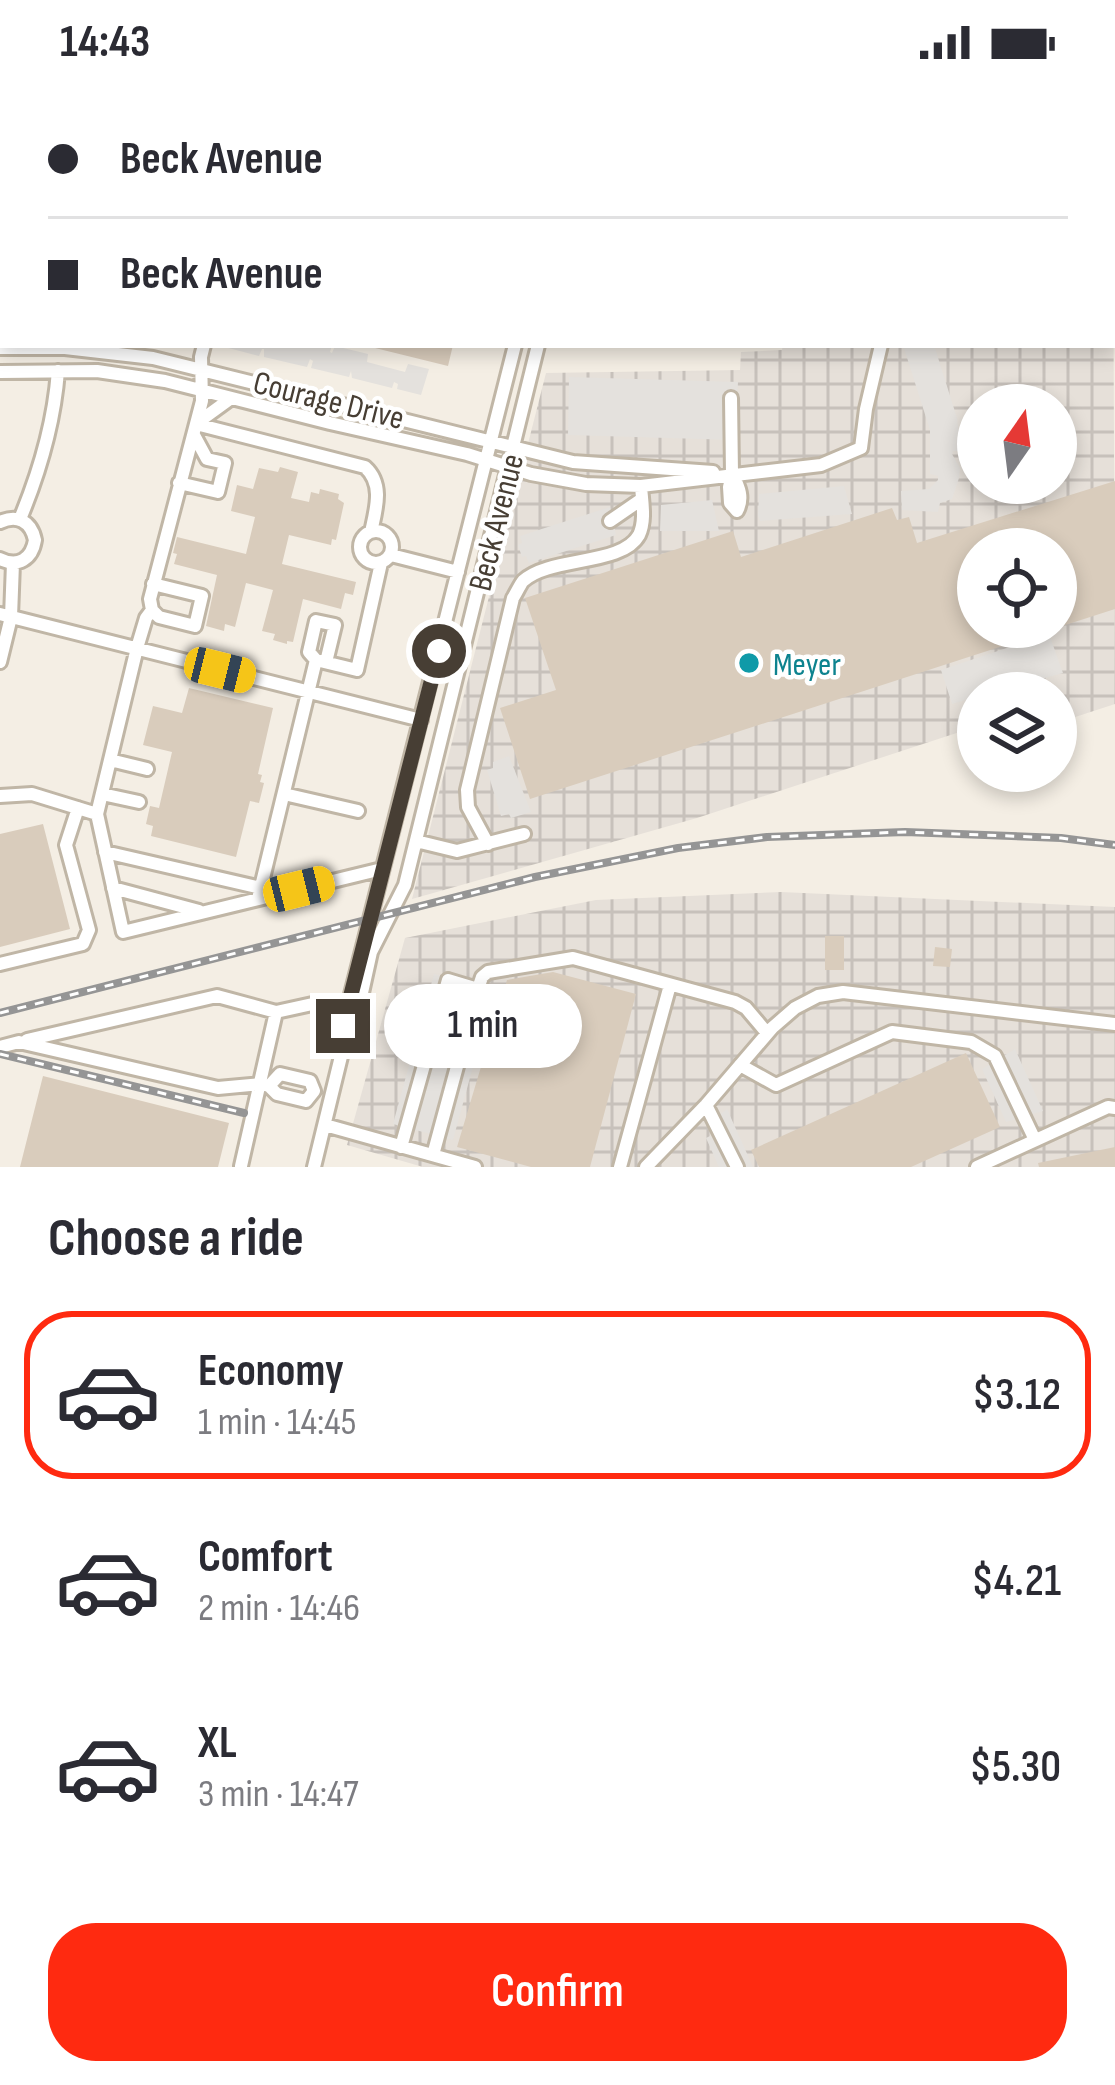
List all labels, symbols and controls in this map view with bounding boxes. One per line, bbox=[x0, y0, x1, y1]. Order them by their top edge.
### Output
text: 14:43 bbox=[60, 15, 150, 70]
text: Beck Avenue bbox=[120, 132, 323, 187]
text: Beck Avenue bbox=[120, 247, 323, 302]
street label: Courage Drive bbox=[249, 363, 408, 439]
north arrow bbox=[957, 384, 1077, 504]
map controls bbox=[957, 384, 1077, 792]
street label: Beck Avenue bbox=[461, 450, 533, 595]
button: locate bbox=[957, 528, 1077, 648]
route start bbox=[412, 624, 466, 678]
car bbox=[181, 644, 259, 696]
place label: Meyer bbox=[773, 645, 841, 685]
marker: Meyer bbox=[736, 650, 762, 676]
button: layers bbox=[957, 672, 1077, 792]
car bbox=[260, 863, 338, 915]
callout: 1 min bbox=[385, 984, 583, 1068]
route end bbox=[316, 999, 370, 1053]
text: 1 min bbox=[448, 1002, 518, 1049]
text: Choose a ride bbox=[48, 1206, 304, 1271]
icon: car bbox=[54, 1341, 162, 1449]
text: Economy bbox=[198, 1344, 344, 1399]
text: $3.12 bbox=[972, 1368, 1061, 1423]
text: 1 min · 14:45 bbox=[198, 1399, 356, 1446]
icon: car bbox=[54, 1527, 162, 1635]
text: Comfort bbox=[198, 1530, 333, 1585]
text: $4.21 bbox=[971, 1554, 1061, 1609]
text: 2 min · 14:46 bbox=[198, 1585, 360, 1632]
icon: car bbox=[54, 1713, 162, 1821]
text: XL bbox=[198, 1716, 237, 1771]
text: $5.30 bbox=[969, 1740, 1061, 1795]
text: 3 min · 14:47 bbox=[198, 1771, 359, 1818]
button: Confirm bbox=[48, 1923, 1067, 2061]

